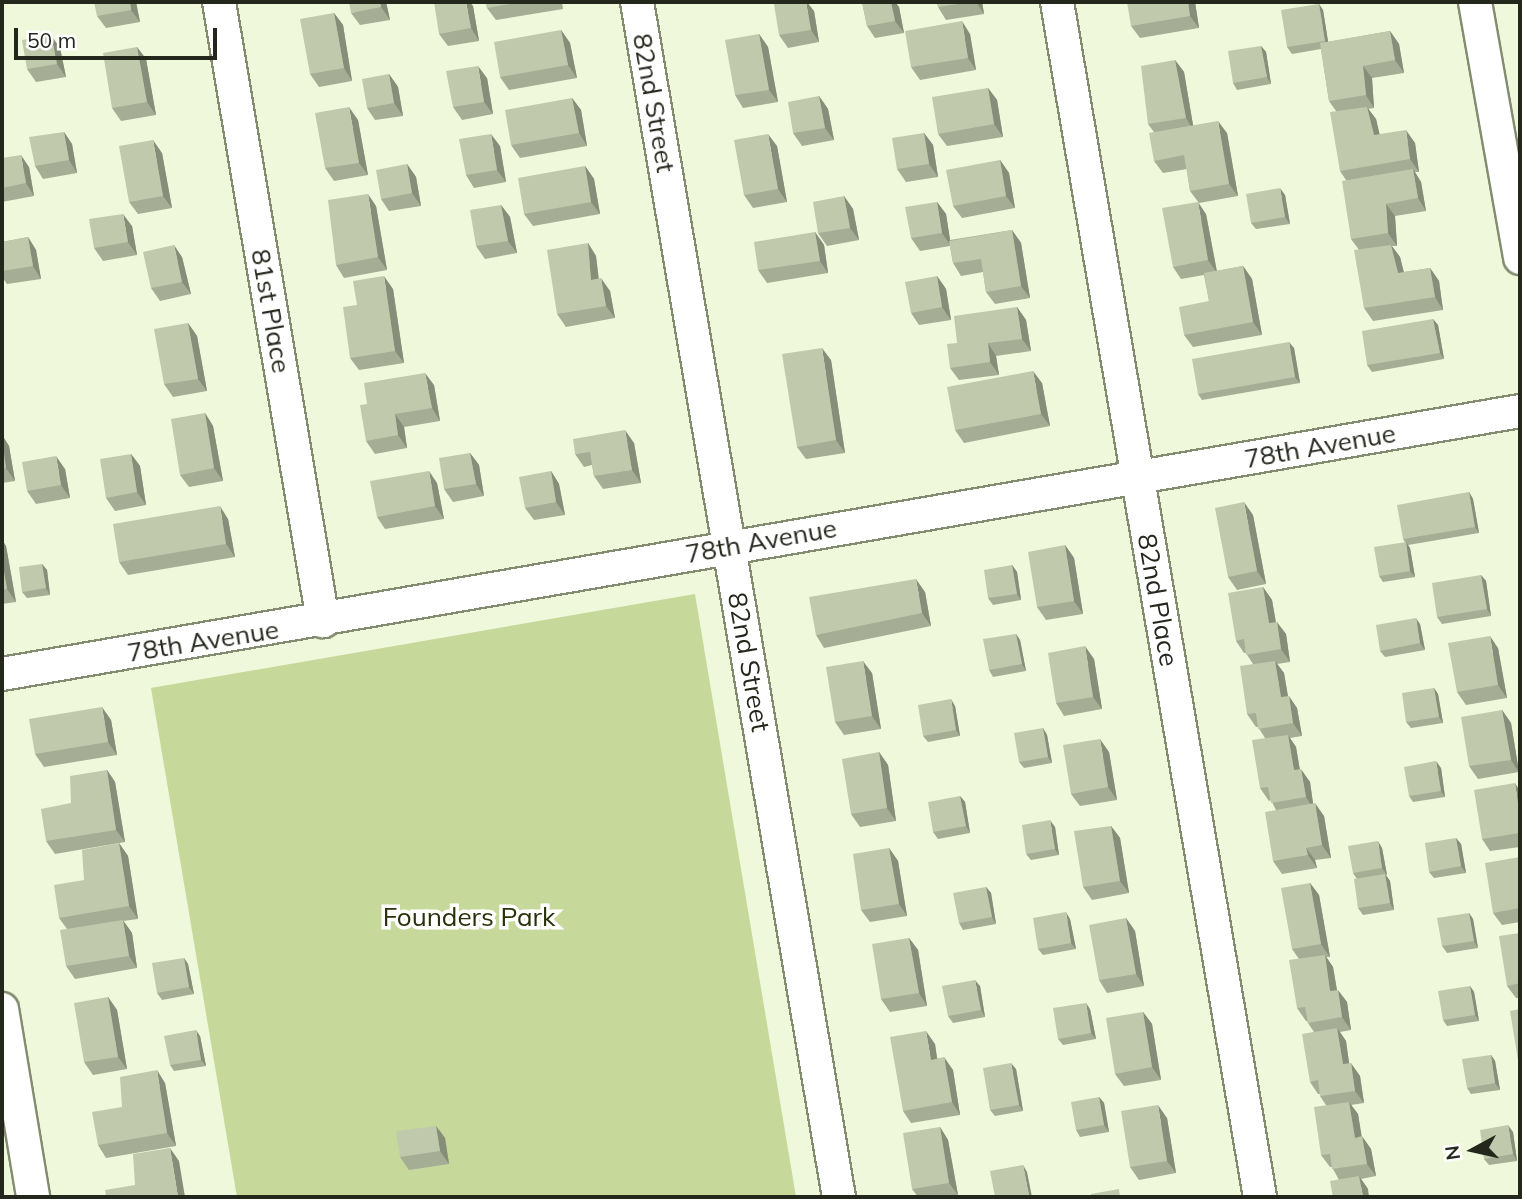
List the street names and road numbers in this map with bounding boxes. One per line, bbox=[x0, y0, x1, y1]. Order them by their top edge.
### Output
street label: 82nd Street bbox=[626, 31, 682, 175]
street label: 81st Place bbox=[245, 247, 297, 375]
street label: 78th Avenue bbox=[1242, 417, 1398, 475]
street label: 78th Avenue bbox=[683, 512, 839, 570]
street label: 82nd Place bbox=[1131, 531, 1185, 669]
street label: 82nd Street bbox=[721, 590, 777, 734]
street label: 78th Avenue bbox=[125, 614, 281, 668]

